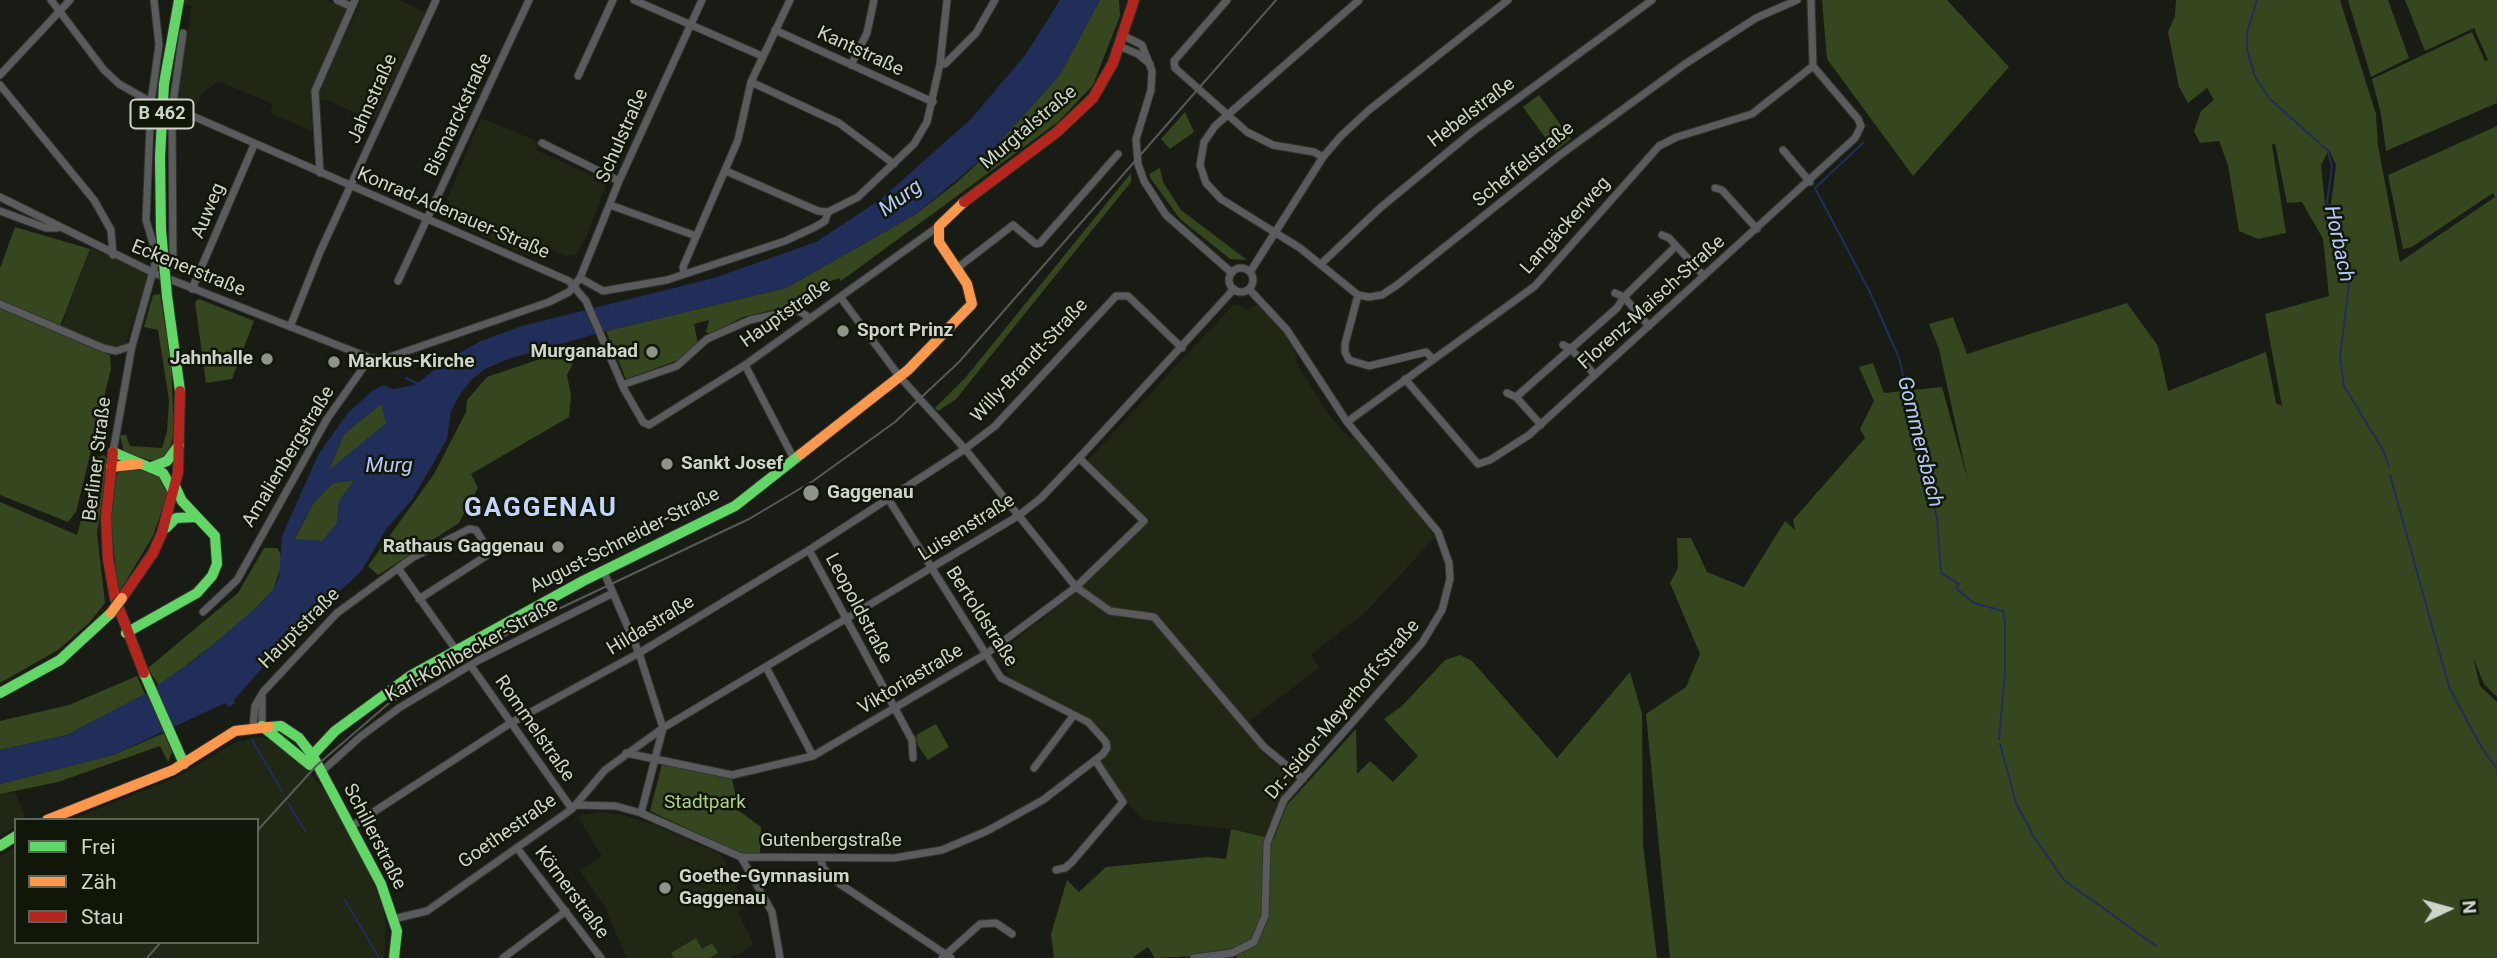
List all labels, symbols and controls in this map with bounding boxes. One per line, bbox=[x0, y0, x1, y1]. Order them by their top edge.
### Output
street label: Kantstraße bbox=[813, 22, 907, 82]
street label: Bismarckstraße bbox=[421, 50, 497, 180]
street label: Jahnstraße bbox=[343, 51, 403, 147]
street label: Hebelstraße bbox=[1424, 73, 1520, 153]
street label: Murgtalstraße bbox=[976, 81, 1082, 175]
street label: Schulstraße bbox=[592, 85, 654, 187]
road number: B 462 bbox=[130, 100, 194, 128]
street label: Scheffelstraße bbox=[1469, 117, 1579, 213]
street label: Konrad-Adenauer-Straße bbox=[353, 163, 553, 265]
street label: Langäckerweg bbox=[1516, 173, 1616, 279]
water label: Murg bbox=[875, 175, 927, 223]
street label: Auweg bbox=[187, 180, 231, 242]
water label: Horbach bbox=[2318, 203, 2358, 285]
street label: Florenz-Maisch-Straße bbox=[1574, 231, 1730, 375]
street label: Eckenerstraße bbox=[128, 236, 248, 302]
street label: Hauptstraße bbox=[736, 275, 836, 353]
street label: Willy-Brandt-Straße bbox=[967, 294, 1093, 428]
place label: Sport Prinz bbox=[857, 320, 953, 342]
marker: Sport Prinz bbox=[835, 323, 851, 339]
place label: Murganabad bbox=[531, 341, 638, 363]
marker: Murganabad bbox=[644, 344, 660, 360]
place label: Jahnhalle bbox=[170, 348, 253, 370]
marker: Jahnhalle bbox=[259, 351, 275, 367]
place label: Markus-Kirche bbox=[348, 351, 474, 373]
marker: Markus-Kirche bbox=[326, 354, 342, 370]
water label: Gommersbach bbox=[1891, 374, 1947, 510]
street label: Amalienbergstraße bbox=[238, 382, 340, 532]
street label: Berliner Straße bbox=[79, 396, 117, 522]
place label: Sankt Josef bbox=[681, 453, 783, 475]
water label: Murg bbox=[365, 454, 413, 480]
marker: Sankt Josef bbox=[659, 456, 675, 472]
place label: Gaggenau bbox=[827, 482, 914, 504]
street label: August-Schneider-Straße bbox=[526, 483, 724, 599]
marker: Gaggenau bbox=[801, 483, 821, 503]
street label: Luisenstraße bbox=[915, 489, 1019, 567]
district label: GAGGENAU bbox=[465, 493, 617, 525]
place label: Rathaus Gaggenau bbox=[383, 536, 544, 558]
marker: Rathaus Gaggenau bbox=[550, 539, 566, 555]
street label: Leopoldstraße bbox=[819, 550, 897, 668]
street label: Bertoldstraße bbox=[940, 563, 1022, 671]
street label: Hauptstraße bbox=[255, 584, 345, 674]
street label: Hildastraße bbox=[603, 591, 699, 661]
street label: Karl-Kohlbecker-Straße bbox=[382, 594, 562, 708]
street label: Dr.-Isidor-Meyerhoff-Straße bbox=[1261, 615, 1425, 805]
street label: Viktoriastraße bbox=[854, 640, 968, 720]
street label: Rommelstraße bbox=[489, 672, 579, 786]
street label: Schillerstraße bbox=[338, 780, 410, 894]
street label: Goethestraße bbox=[455, 790, 561, 874]
park label: Stadtpark bbox=[664, 792, 746, 814]
legend bbox=[14, 818, 259, 944]
street label: Gutenbergstraße bbox=[760, 830, 902, 852]
text: Frei bbox=[81, 835, 116, 859]
street label: Körnerstraße bbox=[529, 842, 613, 944]
place label: Goethe-Gymnasium Gaggenau bbox=[679, 866, 849, 910]
text: Zäh bbox=[81, 870, 117, 894]
north arrow bbox=[2413, 874, 2483, 944]
marker: Goethe-Gymnasium Gaggenau bbox=[657, 880, 673, 896]
text: N bbox=[2457, 899, 2481, 915]
text: Stau bbox=[81, 905, 123, 929]

